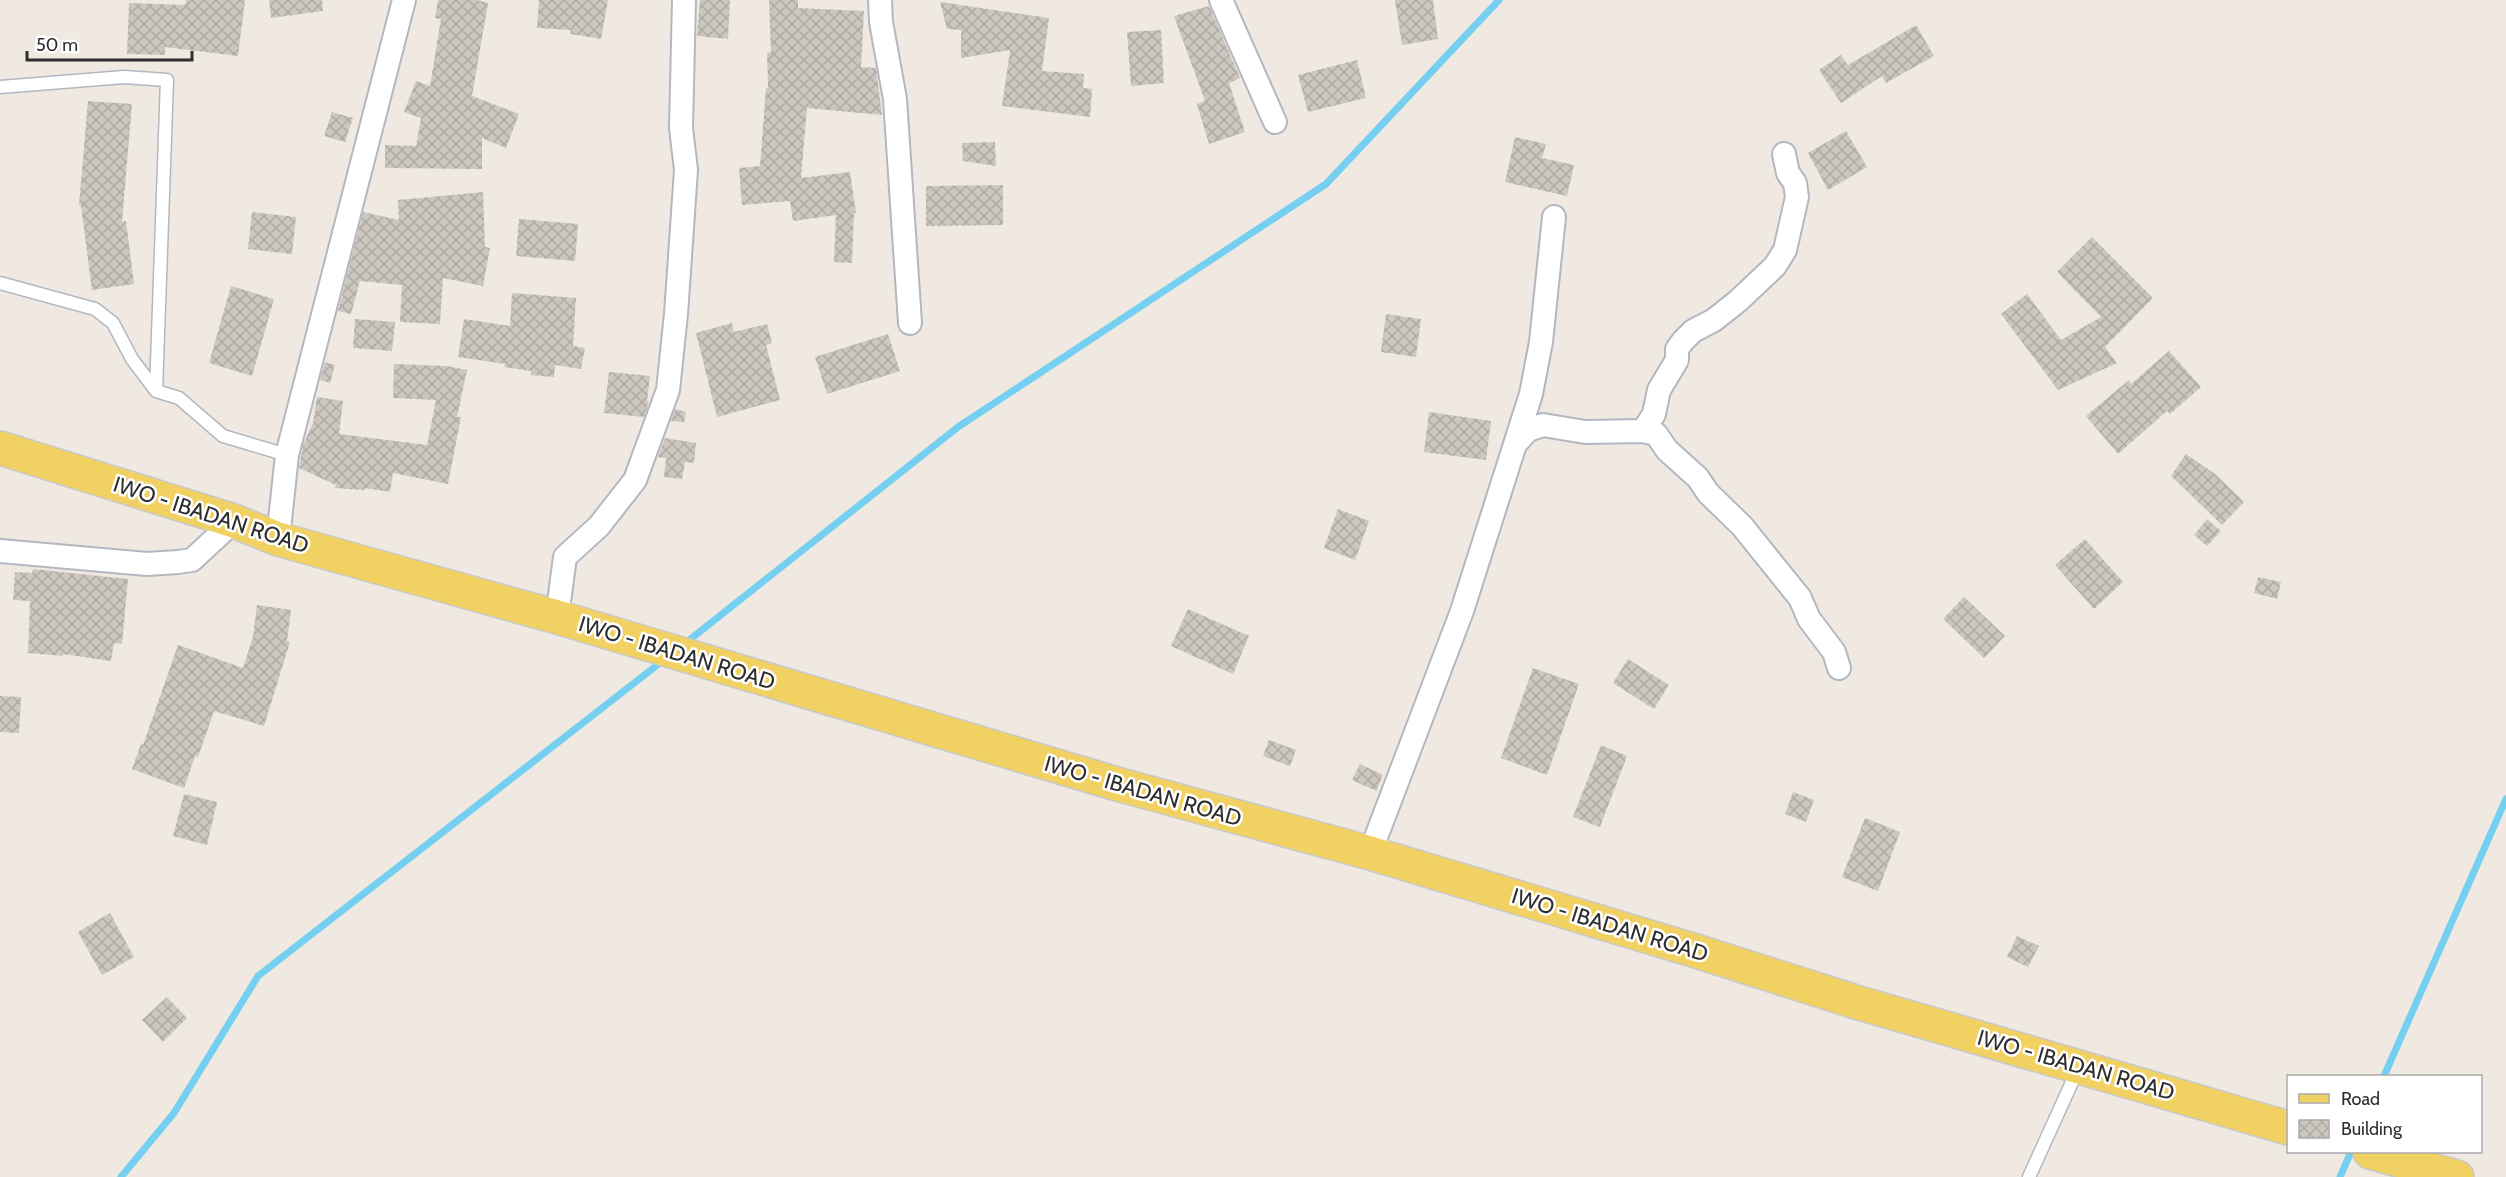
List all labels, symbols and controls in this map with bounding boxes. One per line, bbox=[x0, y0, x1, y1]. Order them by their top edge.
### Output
scale bar bbox=[27, 24, 192, 62]
text: 50 m bbox=[36, 34, 78, 56]
street label: IWO - IBADAN ROAD bbox=[110, 471, 312, 559]
street label: IWO - IBADAN ROAD bbox=[576, 610, 778, 696]
street label: IWO - IBADAN ROAD bbox=[1041, 750, 1245, 832]
street label: IWO - IBADAN ROAD bbox=[1509, 882, 1711, 968]
street label: IWO - IBADAN ROAD bbox=[1974, 1024, 2178, 1106]
legend bbox=[2287, 1075, 2482, 1153]
text: Road bbox=[2341, 1088, 2380, 1110]
text: Building bbox=[2341, 1118, 2403, 1140]

